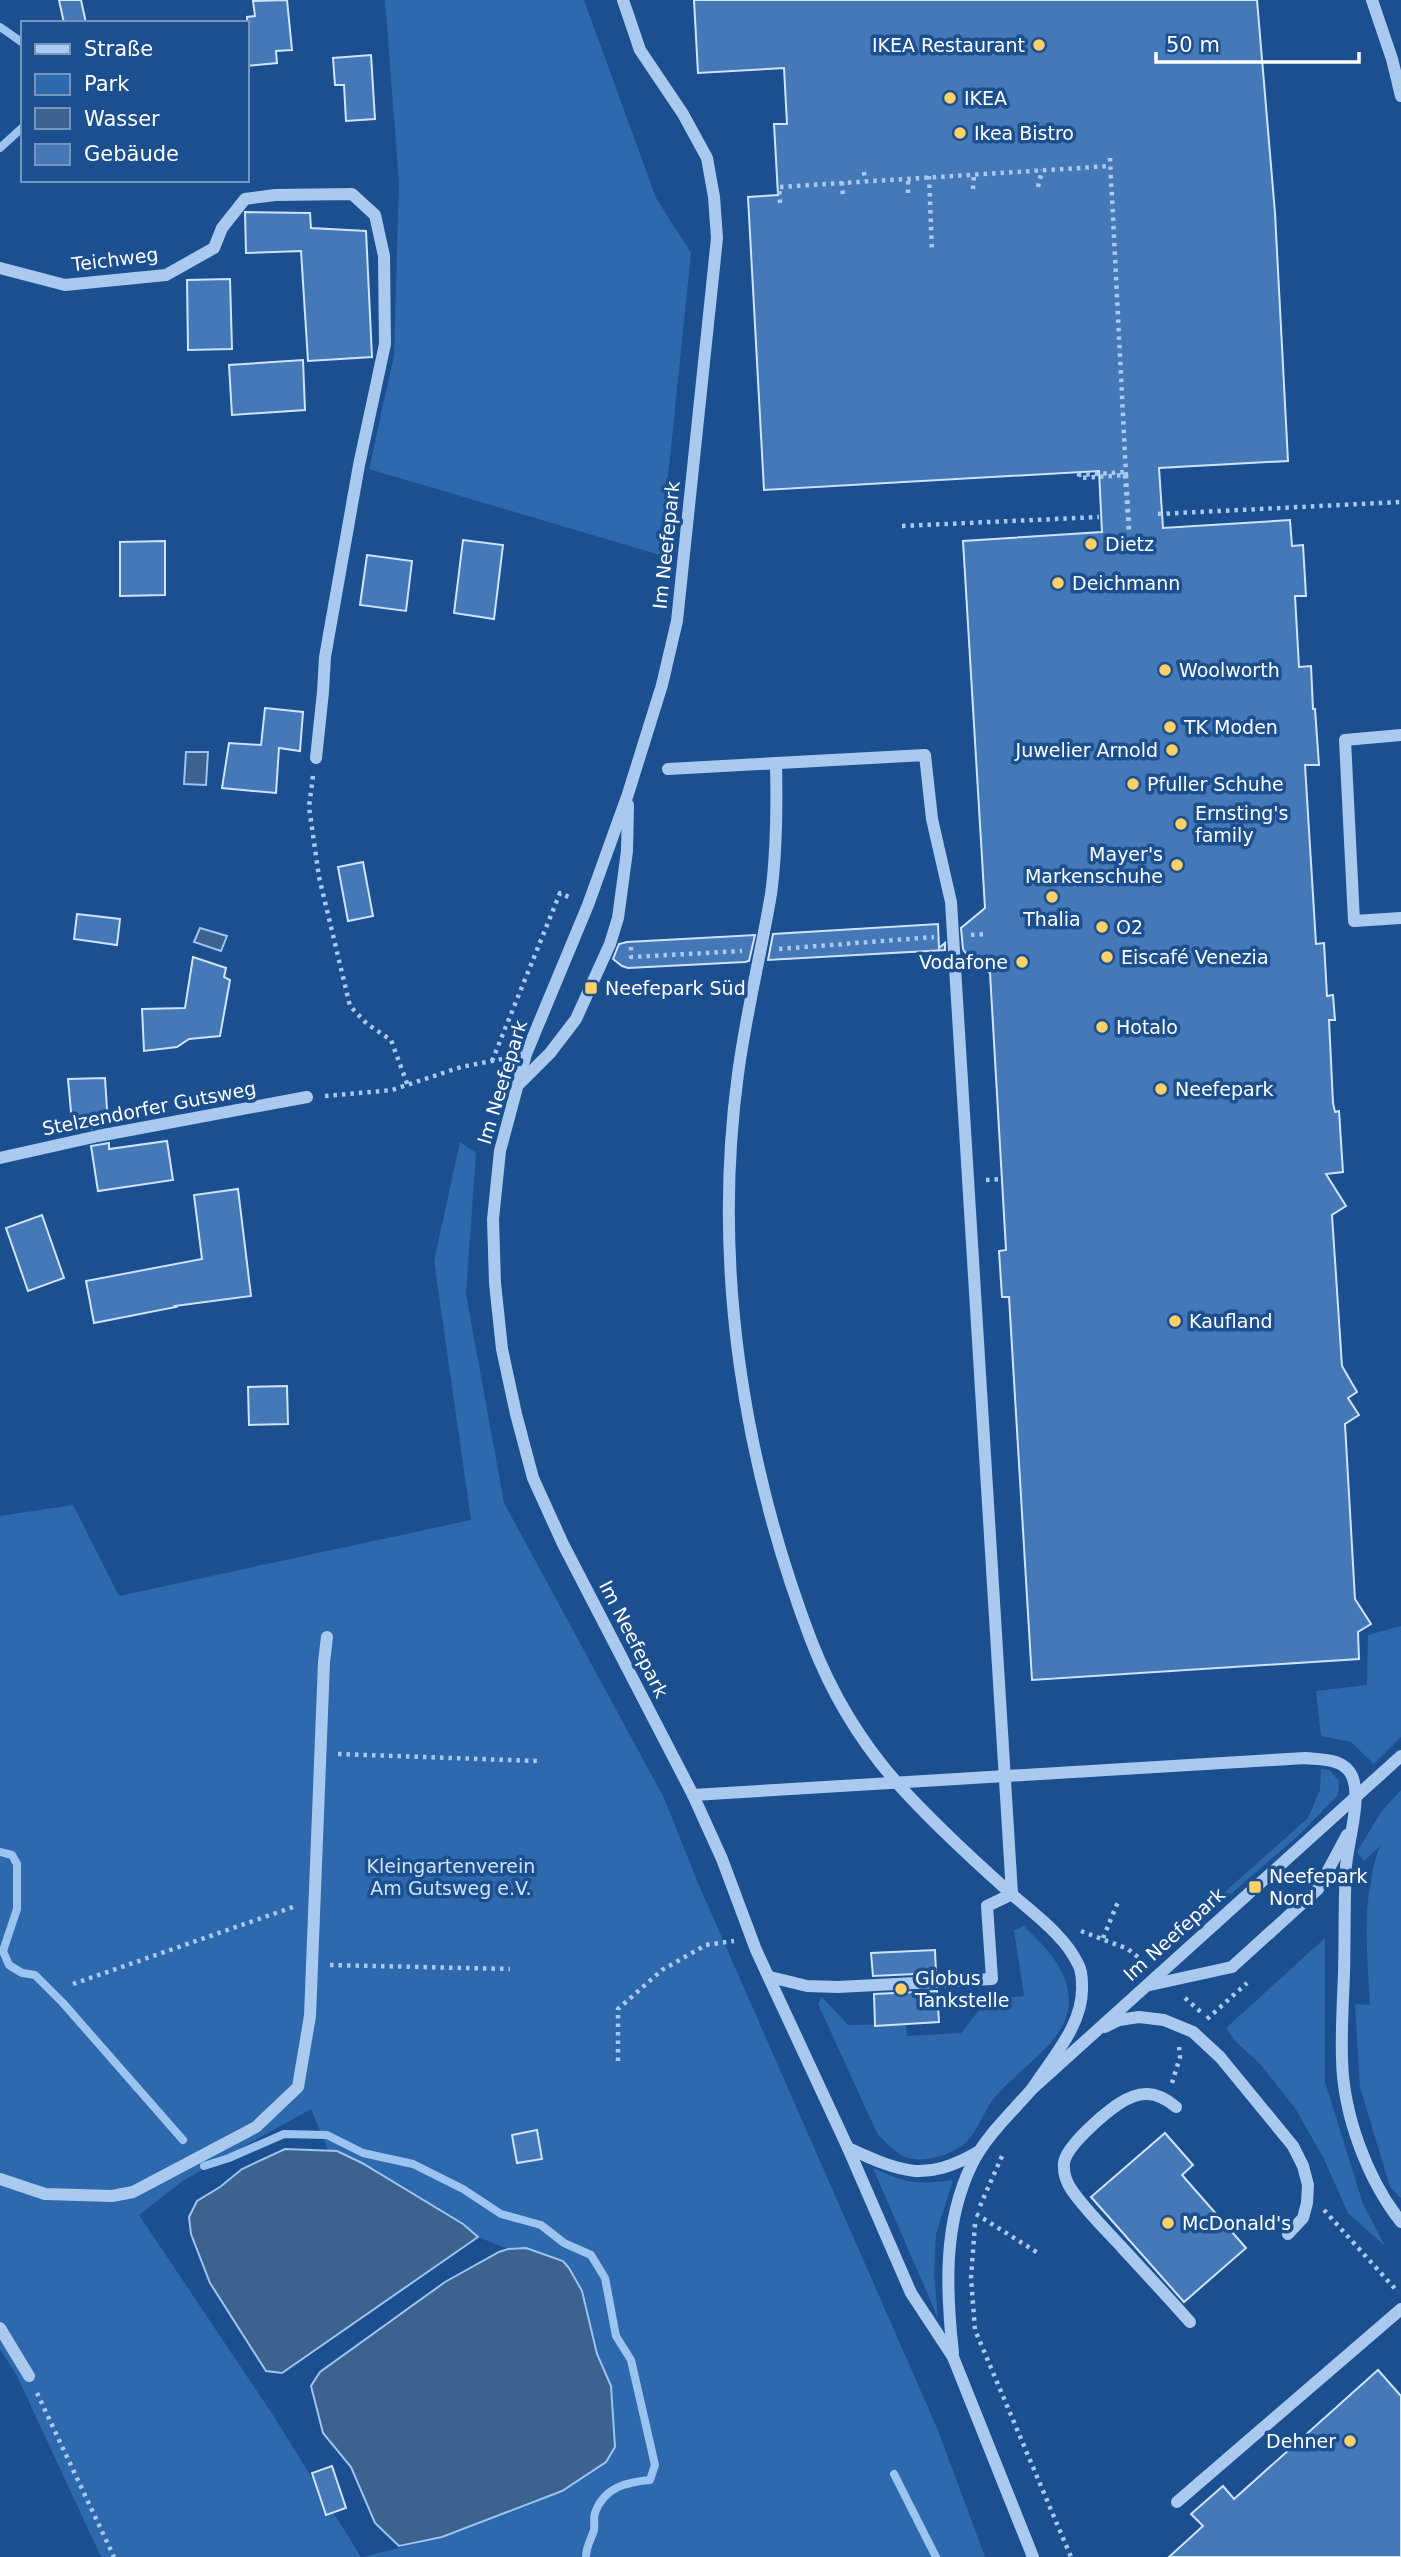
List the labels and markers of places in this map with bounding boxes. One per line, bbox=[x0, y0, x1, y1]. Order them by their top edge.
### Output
place label: IKEA Restaurant bbox=[872, 34, 1025, 56]
marker: IKEA Restaurant bbox=[1031, 37, 1047, 53]
place label: IKEA bbox=[964, 87, 1007, 109]
marker: IKEA bbox=[942, 90, 958, 106]
place label: Ikea Bistro bbox=[974, 122, 1074, 144]
marker: Ikea Bistro bbox=[952, 125, 968, 141]
place label: Dietz bbox=[1105, 533, 1154, 555]
marker: Dietz bbox=[1083, 536, 1099, 552]
place label: Deichmann bbox=[1072, 572, 1180, 594]
marker: Deichmann bbox=[1050, 575, 1066, 591]
place label: Woolworth bbox=[1179, 659, 1280, 681]
marker: Woolworth bbox=[1157, 662, 1173, 678]
place label: TK Moden bbox=[1183, 716, 1278, 738]
marker: TK Moden bbox=[1162, 719, 1178, 735]
place label: Juwelier Arnold bbox=[1015, 739, 1158, 761]
marker: Juwelier Arnold bbox=[1164, 742, 1180, 758]
place label: Pfuller Schuhe bbox=[1147, 773, 1284, 795]
marker: Pfuller Schuhe bbox=[1125, 776, 1141, 792]
place label: Ernsting's family bbox=[1195, 802, 1288, 846]
marker: Ernsting's family bbox=[1173, 816, 1189, 832]
place label: Mayer's Markenschuhe bbox=[1025, 843, 1163, 887]
marker: Mayer's Markenschuhe bbox=[1169, 857, 1185, 873]
marker: Thalia bbox=[1044, 889, 1060, 905]
place label: Thalia bbox=[1022, 908, 1081, 930]
place label: O2 bbox=[1116, 916, 1143, 938]
marker: O2 bbox=[1094, 919, 1110, 935]
place label: Eiscafé Venezia bbox=[1121, 946, 1269, 968]
marker: Eiscafé Venezia bbox=[1099, 949, 1115, 965]
place label: Vodafone bbox=[919, 951, 1008, 973]
marker: Vodafone bbox=[1014, 954, 1030, 970]
place label: Neefepark Süd bbox=[605, 977, 746, 999]
marker: Neefepark Süd bbox=[583, 980, 599, 996]
place label: Hotalo bbox=[1116, 1016, 1178, 1038]
marker: Hotalo bbox=[1094, 1019, 1110, 1035]
place label: Neefepark bbox=[1175, 1078, 1274, 1100]
marker: Neefepark bbox=[1153, 1081, 1169, 1097]
place label: Kaufland bbox=[1189, 1310, 1273, 1332]
marker: Kaufland bbox=[1167, 1313, 1183, 1329]
place label: Neefepark Nord bbox=[1269, 1865, 1368, 1909]
marker: Neefepark Nord bbox=[1247, 1879, 1263, 1895]
place label: Globus Tankstelle bbox=[914, 1967, 1009, 2011]
marker: Globus Tankstelle bbox=[893, 1981, 909, 1997]
place label: McDonald's bbox=[1182, 2212, 1291, 2234]
marker: McDonald's bbox=[1160, 2215, 1176, 2231]
place label: Dehner bbox=[1266, 2430, 1336, 2452]
marker: Dehner bbox=[1342, 2433, 1358, 2449]

